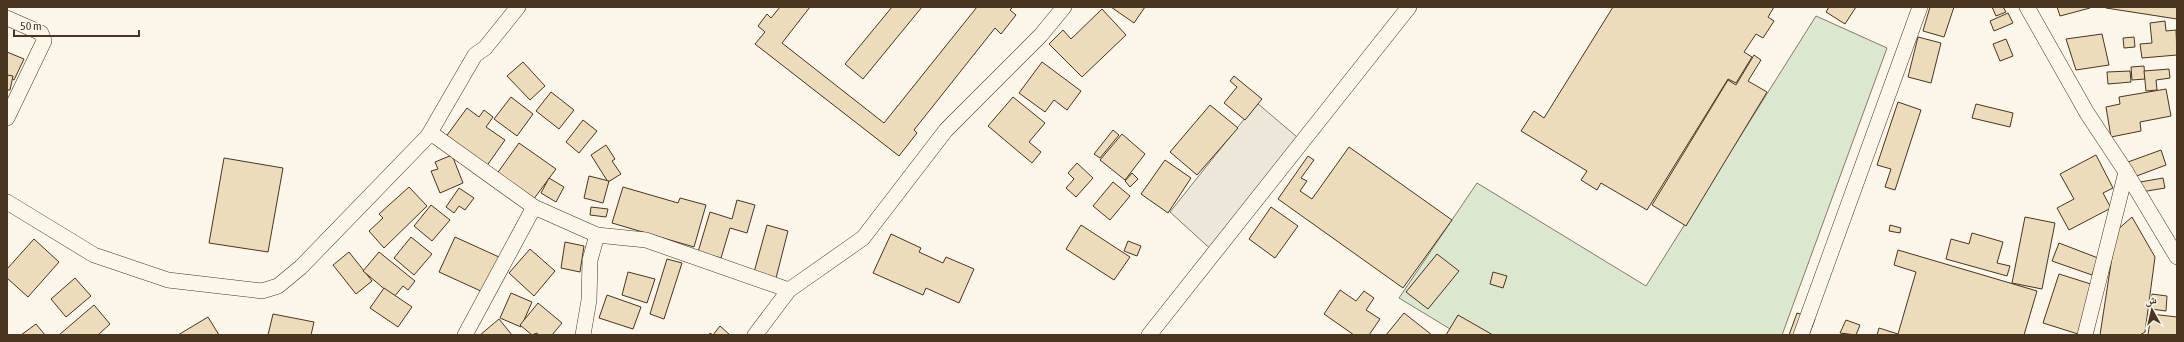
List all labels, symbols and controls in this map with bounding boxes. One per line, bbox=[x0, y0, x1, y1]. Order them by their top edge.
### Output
scale bar bbox=[14, 12, 139, 38]
text: 50 m bbox=[20, 19, 42, 33]
north arrow bbox=[2132, 290, 2172, 330]
text: ش bbox=[2144, 293, 2158, 309]

